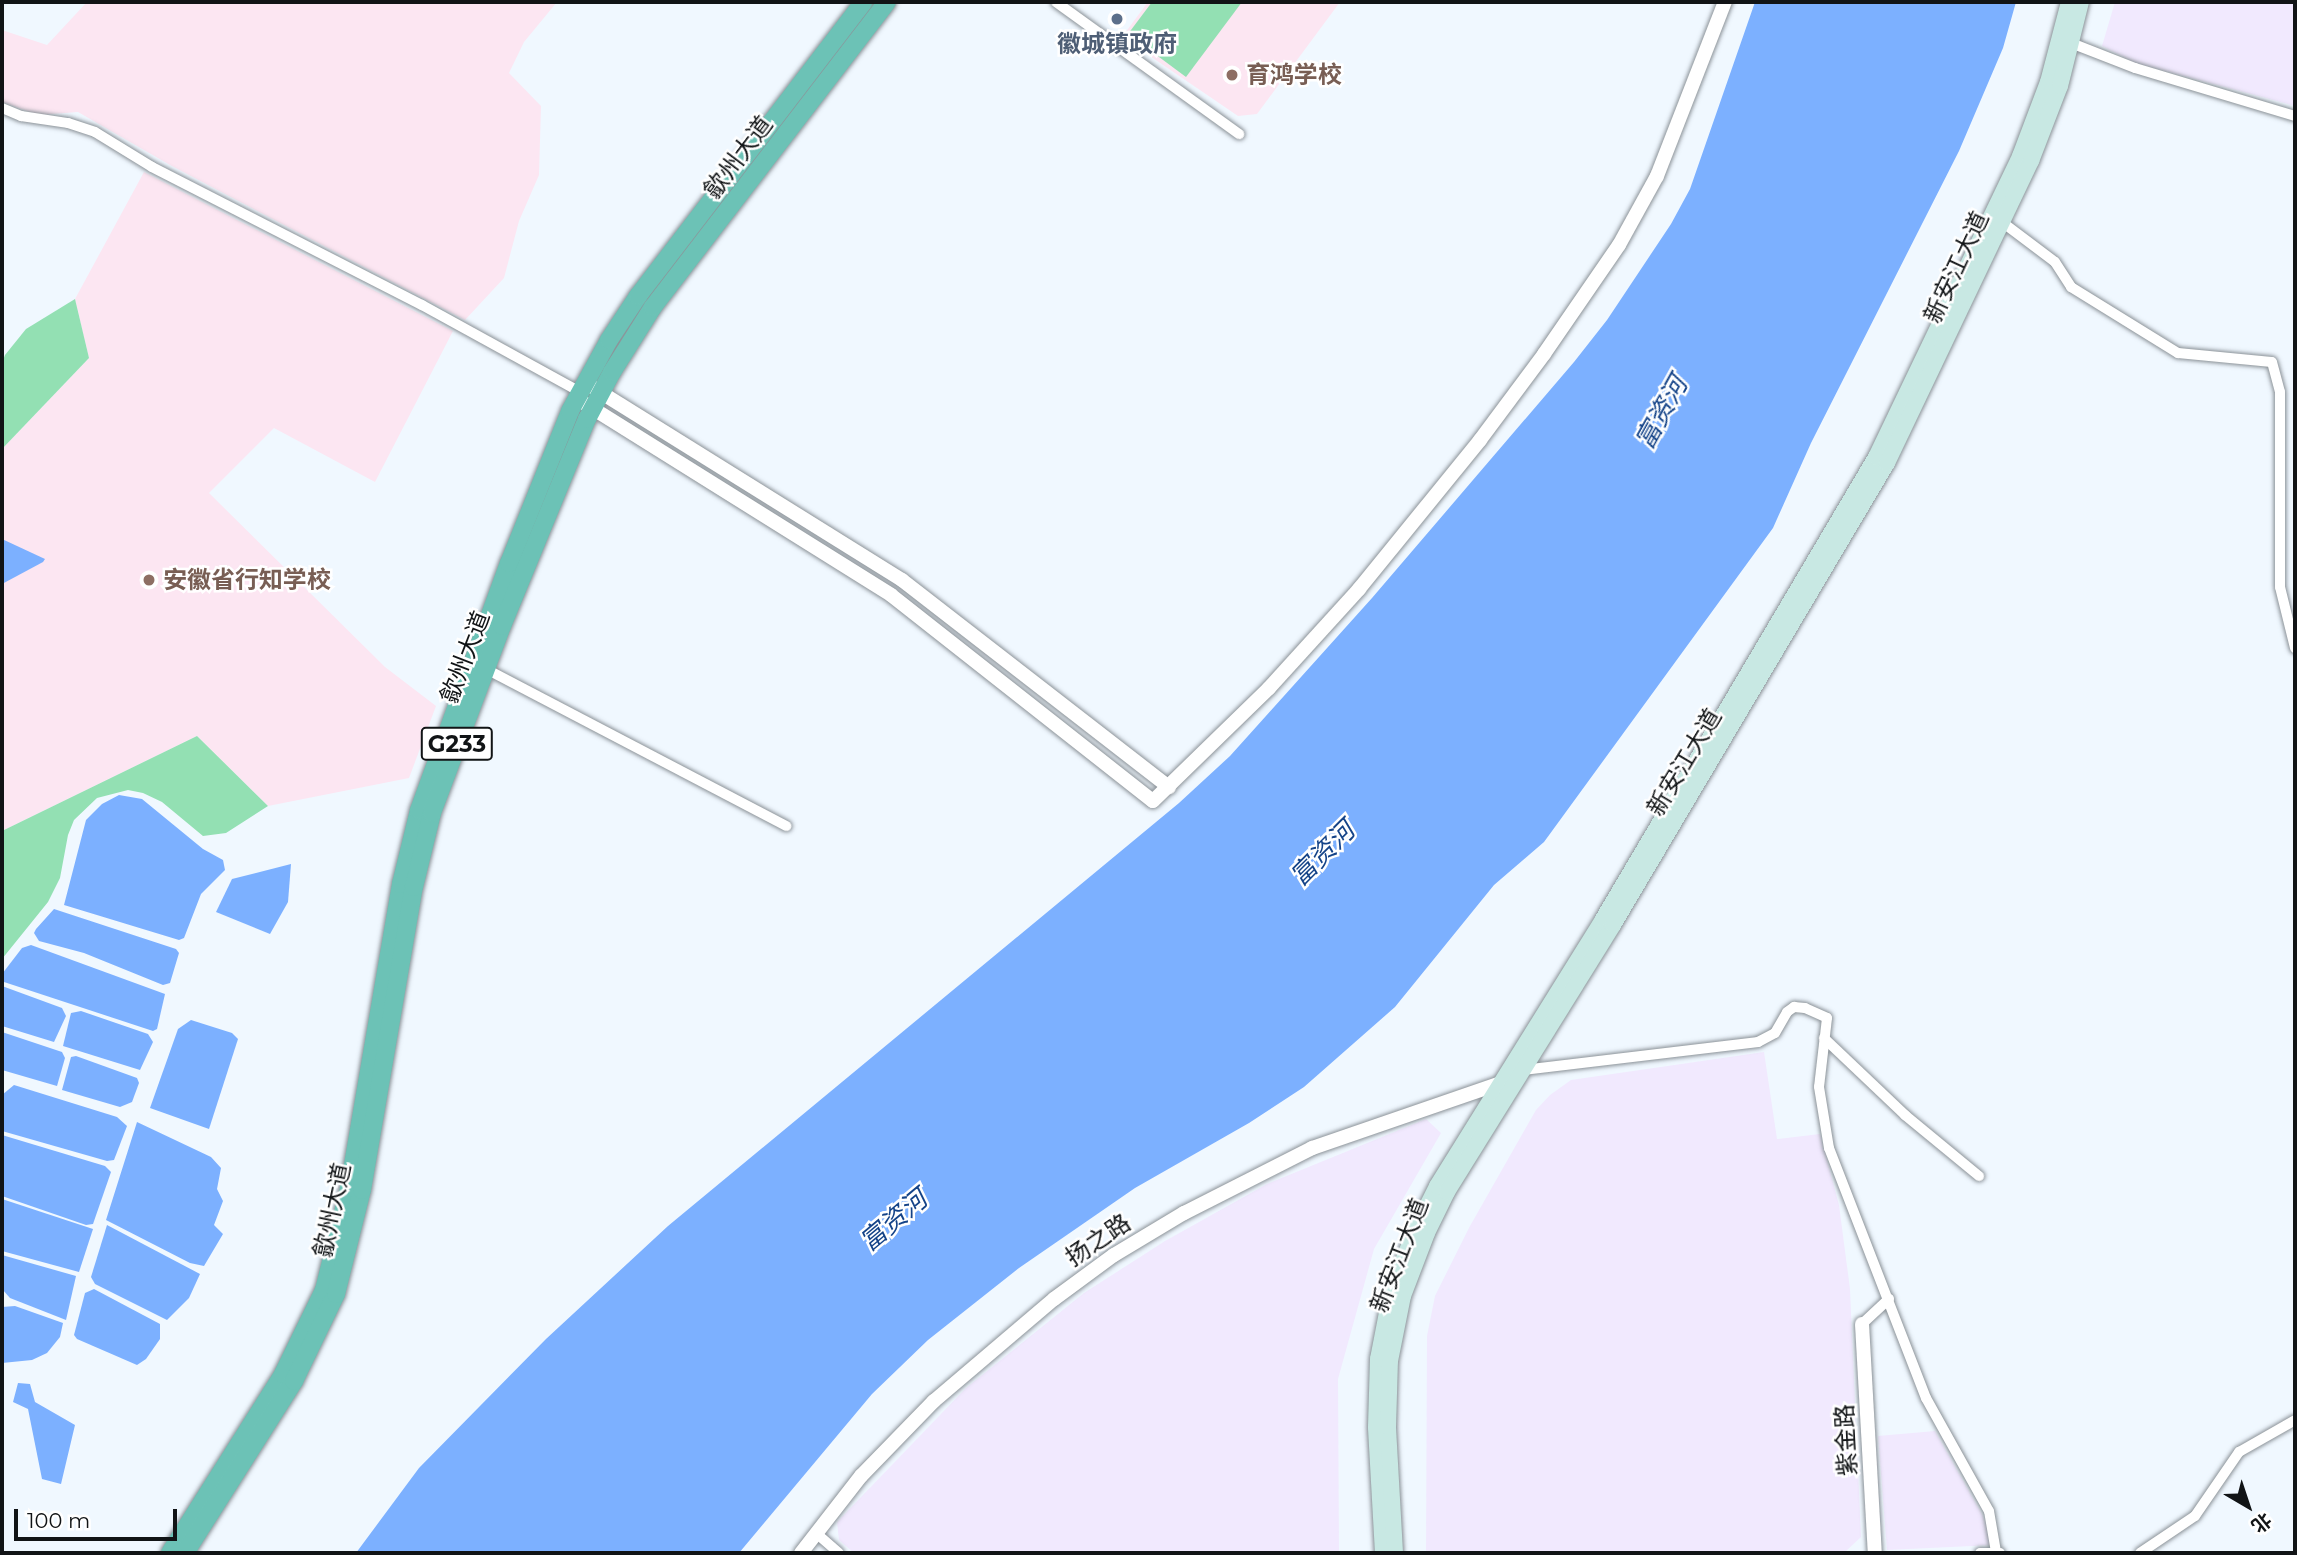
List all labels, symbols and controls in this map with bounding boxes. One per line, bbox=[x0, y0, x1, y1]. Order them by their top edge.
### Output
marker: 徽城镇政府 bbox=[1109, 11, 1125, 27]
place label: 徽城镇政府 bbox=[1057, 30, 1177, 58]
place label: 育鸿学校 bbox=[1246, 61, 1342, 89]
marker: 育鸿学校 bbox=[1224, 67, 1240, 83]
street label: 歙州大道 bbox=[698, 110, 778, 204]
street label: 新安江大道 bbox=[1918, 207, 1994, 327]
water label: 富资河 bbox=[1629, 371, 1695, 455]
place label: 安徽省行知学校 bbox=[163, 566, 331, 594]
marker: 安徽省行知学校 bbox=[141, 572, 157, 588]
street label: 歙州大道 bbox=[434, 607, 496, 707]
street label: 新安江大道 bbox=[1641, 703, 1727, 821]
road number: G233 bbox=[420, 724, 494, 764]
water label: 富资河 bbox=[1284, 815, 1362, 893]
street label: 歙州大道 bbox=[308, 1160, 356, 1260]
water label: 富资河 bbox=[854, 1184, 934, 1258]
street label: 新安江大道 bbox=[1364, 1194, 1434, 1316]
street label: 扬之路 bbox=[1060, 1208, 1136, 1272]
street label: 紫金路 bbox=[1830, 1403, 1862, 1477]
north arrow bbox=[2213, 1471, 2283, 1541]
scale bar bbox=[18, 1496, 180, 1540]
text: 100 m bbox=[27, 1508, 90, 1533]
text: 北 bbox=[2247, 1508, 2276, 1538]

